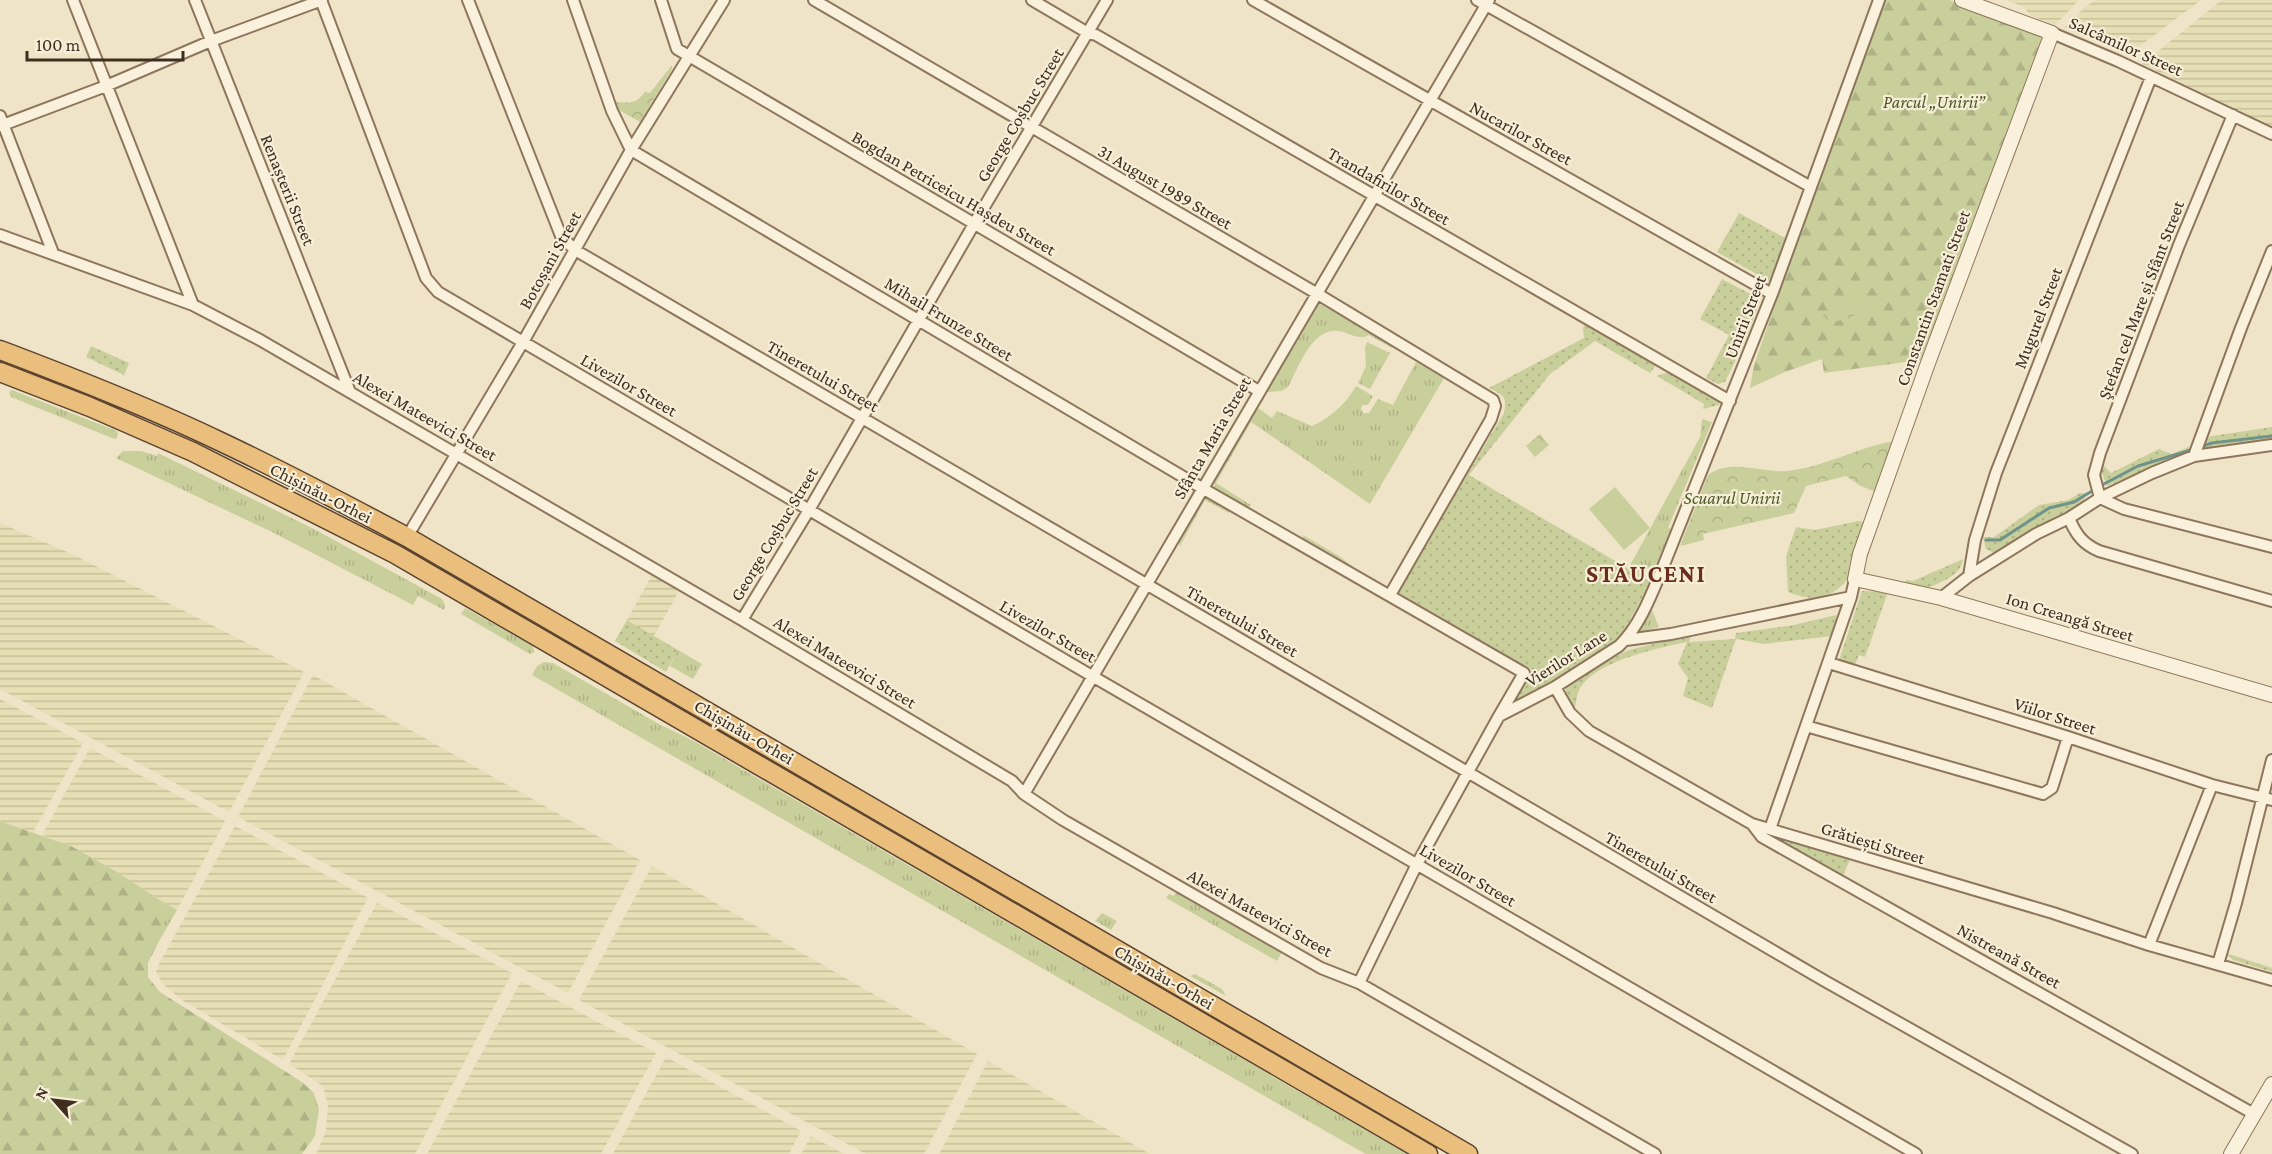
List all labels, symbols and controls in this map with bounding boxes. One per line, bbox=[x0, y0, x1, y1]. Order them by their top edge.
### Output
street label: Salcâmilor Street bbox=[2066, 12, 2187, 80]
scale bar bbox=[27, 24, 183, 62]
text: 100 m bbox=[36, 35, 81, 55]
street label: George Coșbuc Street bbox=[972, 44, 1070, 187]
park label: Parcul „Unirii” bbox=[1883, 92, 1986, 112]
street label: Nucarilor Street bbox=[1466, 97, 1577, 170]
street label: Bogdan Petriceicu Hașdeu Street bbox=[848, 126, 1060, 262]
street label: Renașterii Street bbox=[255, 132, 320, 250]
street label: 31 August 1989 Street bbox=[1094, 140, 1236, 234]
street label: Trandafirilor Street bbox=[1324, 143, 1455, 230]
street label: Ştefan cel Mare și Sfânt Street bbox=[2094, 197, 2190, 403]
street label: Constantin Stamati Street bbox=[1892, 206, 1974, 389]
street label: Botoșani Street bbox=[515, 207, 587, 313]
street label: Mugurel Street bbox=[2010, 264, 2067, 372]
street label: Unirii Street bbox=[1720, 272, 1770, 361]
street label: Mihail Frunze Street bbox=[881, 273, 1018, 366]
street label: Tineretului Street bbox=[763, 336, 883, 417]
street label: Livezilor Street bbox=[577, 349, 682, 421]
street label: Alexei Mateevici Street bbox=[350, 367, 501, 466]
street label: Sfânta Maria Street bbox=[1169, 373, 1256, 503]
street label: Chișinău-Orhei bbox=[266, 459, 376, 529]
street label: George Coșbuc Street bbox=[726, 463, 824, 606]
park label: Scuarul Unirii bbox=[1684, 488, 1781, 508]
district label: STĂUCENI bbox=[1586, 560, 1706, 587]
street label: Tineretului Street bbox=[1182, 581, 1302, 662]
street label: Ion Creangă Street bbox=[2004, 588, 2137, 646]
street label: Livezilor Street bbox=[996, 595, 1101, 667]
street label: Alexei Mateevici Street bbox=[770, 612, 921, 713]
street label: Vierilor Lane bbox=[1522, 625, 1610, 691]
street label: Viilor Street bbox=[2011, 693, 2100, 739]
street label: Chișinău-Orhei bbox=[690, 695, 798, 770]
street label: Grătiești Street bbox=[1818, 818, 1928, 871]
street label: Tineretului Street bbox=[1601, 827, 1721, 908]
street label: Livezilor Street bbox=[1416, 839, 1521, 911]
street label: Alexei Mateevici Street bbox=[1184, 865, 1337, 962]
street label: Nistreană Street bbox=[1954, 919, 2065, 993]
street label: Chișinău-Orhei bbox=[1110, 940, 1218, 1015]
north arrow bbox=[24, 1070, 84, 1130]
text: N bbox=[31, 1084, 51, 1102]

